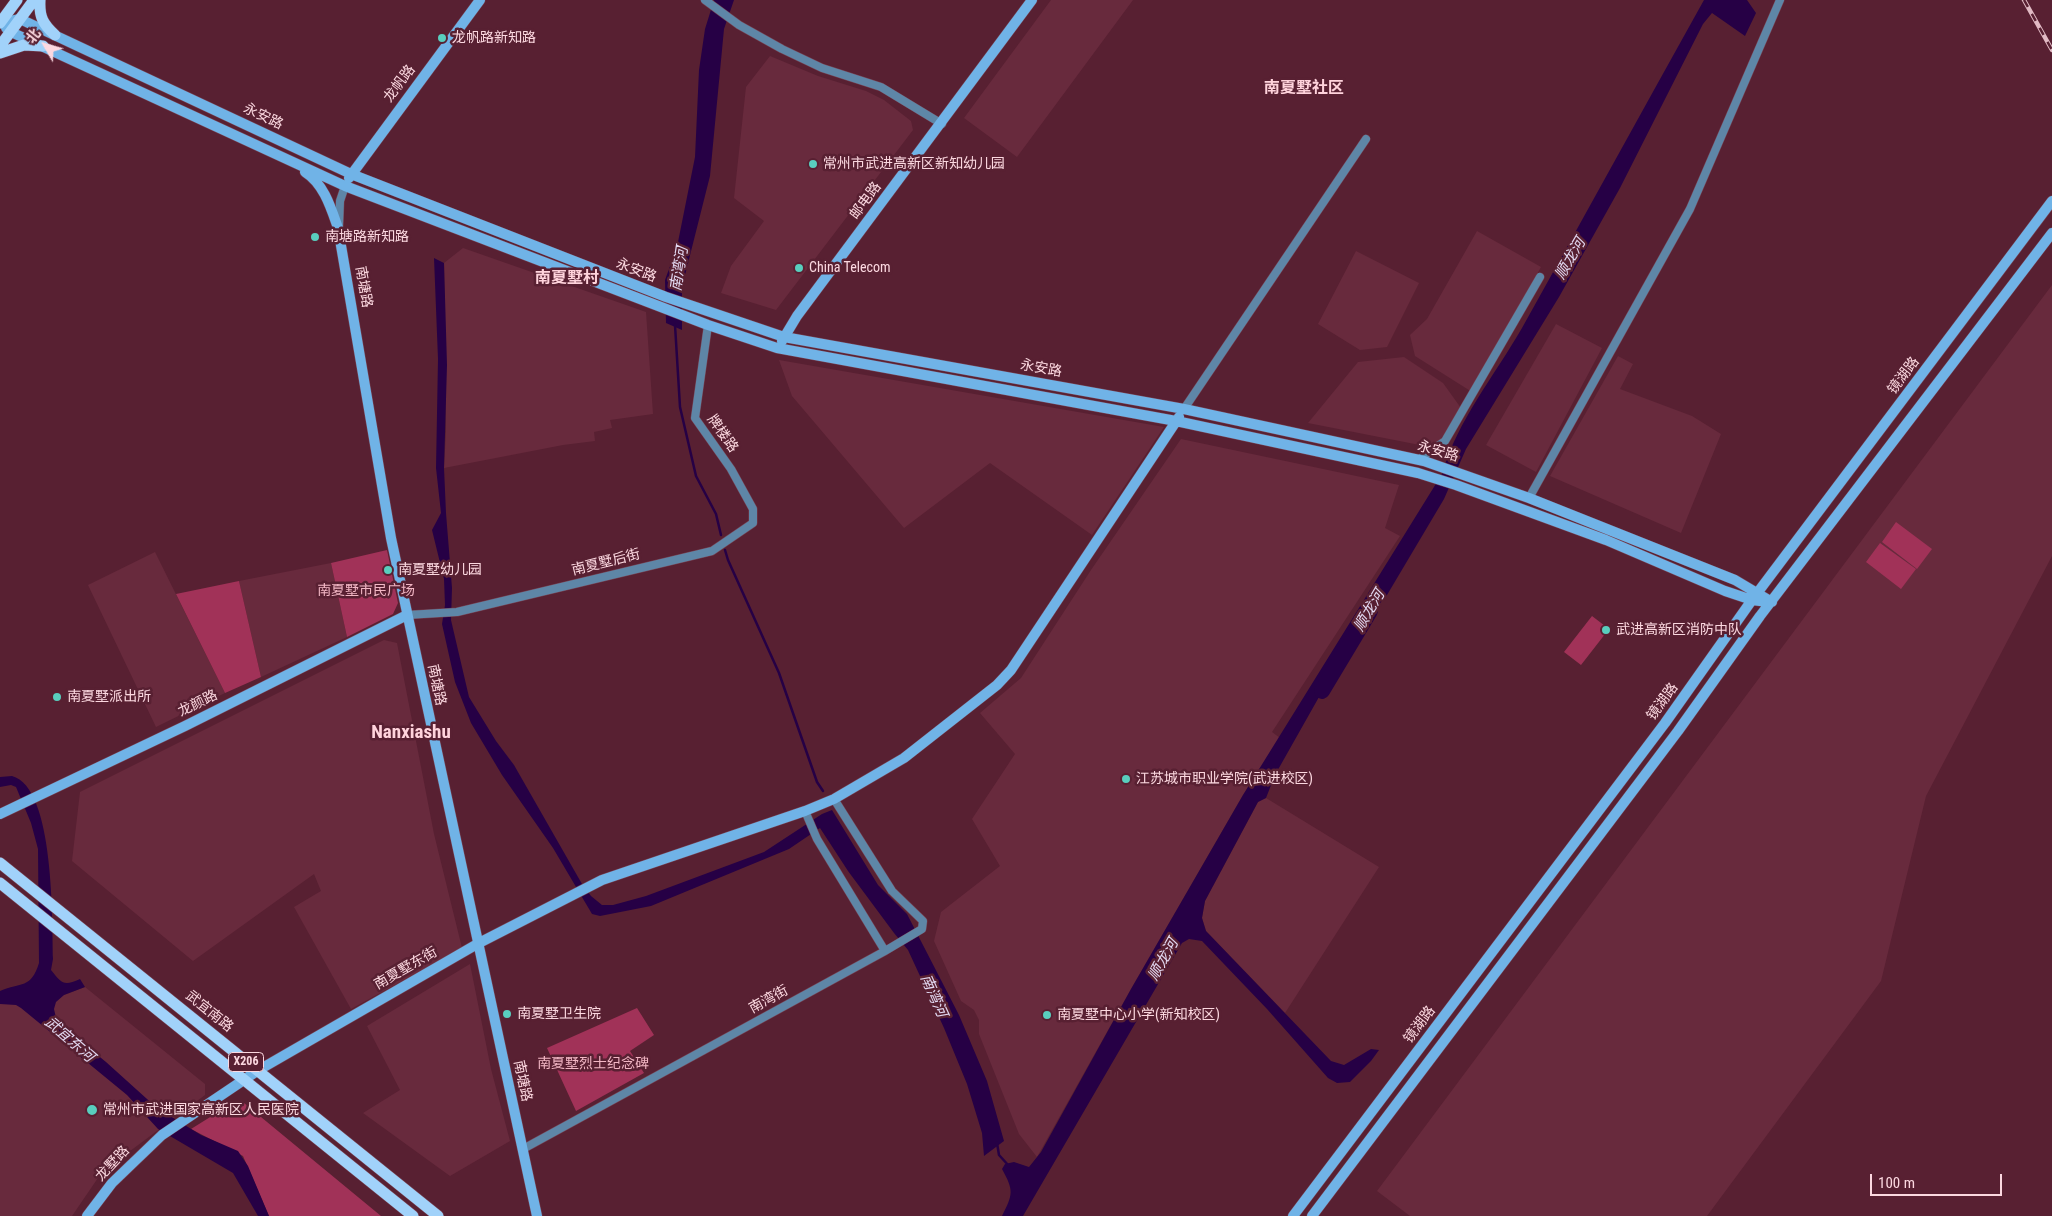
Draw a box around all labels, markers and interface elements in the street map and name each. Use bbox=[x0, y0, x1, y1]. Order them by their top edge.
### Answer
north arrow bbox=[20, 20, 70, 70]
text: 北 bbox=[23, 25, 44, 46]
place label: 龙帆路新知路 bbox=[452, 30, 536, 46]
marker: 龙帆路新知路 bbox=[436, 32, 448, 44]
street label: 龙帆路 bbox=[381, 62, 419, 106]
district label: 南夏墅社区 bbox=[1264, 79, 1344, 99]
street label: 永安路 bbox=[240, 101, 286, 133]
place label: 常州市武进高新区新知幼儿园 bbox=[823, 156, 1005, 172]
marker: 常州市武进高新区新知幼儿园 bbox=[807, 158, 819, 170]
street label: 邮电路 bbox=[847, 179, 885, 223]
place label: 南塘路新知路 bbox=[325, 229, 409, 245]
marker: 南塘路新知路 bbox=[309, 231, 321, 243]
water label: 顺龙河 bbox=[1552, 235, 1590, 283]
water label: 南湾河 bbox=[668, 245, 692, 293]
street label: 永安路 bbox=[613, 256, 659, 286]
place label: China Telecom bbox=[809, 260, 891, 276]
marker: China Telecom bbox=[793, 262, 805, 274]
street label: 南塘路 bbox=[351, 265, 375, 309]
district label: 南夏墅村 bbox=[535, 269, 599, 289]
street label: 镜湖路 bbox=[1885, 354, 1923, 398]
street label: 永安路 bbox=[1019, 357, 1063, 381]
street label: 牌楼路 bbox=[703, 412, 741, 456]
street label: 永安路 bbox=[1415, 438, 1461, 466]
street label: 南夏墅后街 bbox=[570, 546, 642, 580]
place label: 南夏墅幼儿园 bbox=[398, 562, 482, 578]
marker: 南夏墅幼儿园 bbox=[382, 564, 394, 576]
park label: 南夏墅市民广场 bbox=[317, 583, 415, 599]
water label: 顺龙河 bbox=[1351, 587, 1389, 635]
place label: 武进高新区消防中队 bbox=[1616, 622, 1742, 638]
marker: 武进高新区消防中队 bbox=[1600, 624, 1612, 636]
street label: 南塘路 bbox=[423, 663, 449, 707]
street label: 镜湖路 bbox=[1644, 680, 1682, 724]
street label: 龙颜路 bbox=[175, 687, 221, 721]
place label: 南夏墅派出所 bbox=[67, 689, 151, 705]
marker: 南夏墅派出所 bbox=[51, 691, 63, 703]
district label: Nanxiashu bbox=[371, 722, 451, 744]
place label: 江苏城市职业学院(武进校区) bbox=[1136, 771, 1313, 787]
marker: 江苏城市职业学院(武进校区) bbox=[1120, 773, 1132, 785]
water label: 顺龙河 bbox=[1145, 936, 1183, 984]
street label: 南夏墅东街 bbox=[371, 944, 441, 994]
water label: 南湾河 bbox=[916, 972, 950, 1020]
street label: 南湾街 bbox=[747, 982, 791, 1018]
street label: 武宜南路 bbox=[182, 988, 236, 1036]
street label: 镜湖路 bbox=[1401, 1003, 1439, 1047]
place label: 南夏墅卫生院 bbox=[517, 1006, 601, 1022]
place label: 南夏墅中心小学(新知校区) bbox=[1057, 1007, 1220, 1023]
marker: 南夏墅卫生院 bbox=[501, 1008, 513, 1020]
marker: 南夏墅中心小学(新知校区) bbox=[1041, 1009, 1053, 1021]
water label: 武宜东河 bbox=[40, 1014, 98, 1066]
road number: X206 bbox=[228, 1052, 264, 1072]
park label: 南夏墅烈士纪念碑 bbox=[537, 1056, 649, 1072]
street label: 南塘路 bbox=[509, 1059, 535, 1103]
place label: 常州市武进国家高新区人民医院 bbox=[103, 1102, 299, 1118]
marker: 常州市武进国家高新区人民医院 bbox=[85, 1103, 99, 1117]
street label: 龙墅路 bbox=[93, 1143, 133, 1185]
scale bar bbox=[1872, 1164, 2004, 1196]
text: 100 m bbox=[1878, 1174, 1915, 1192]

